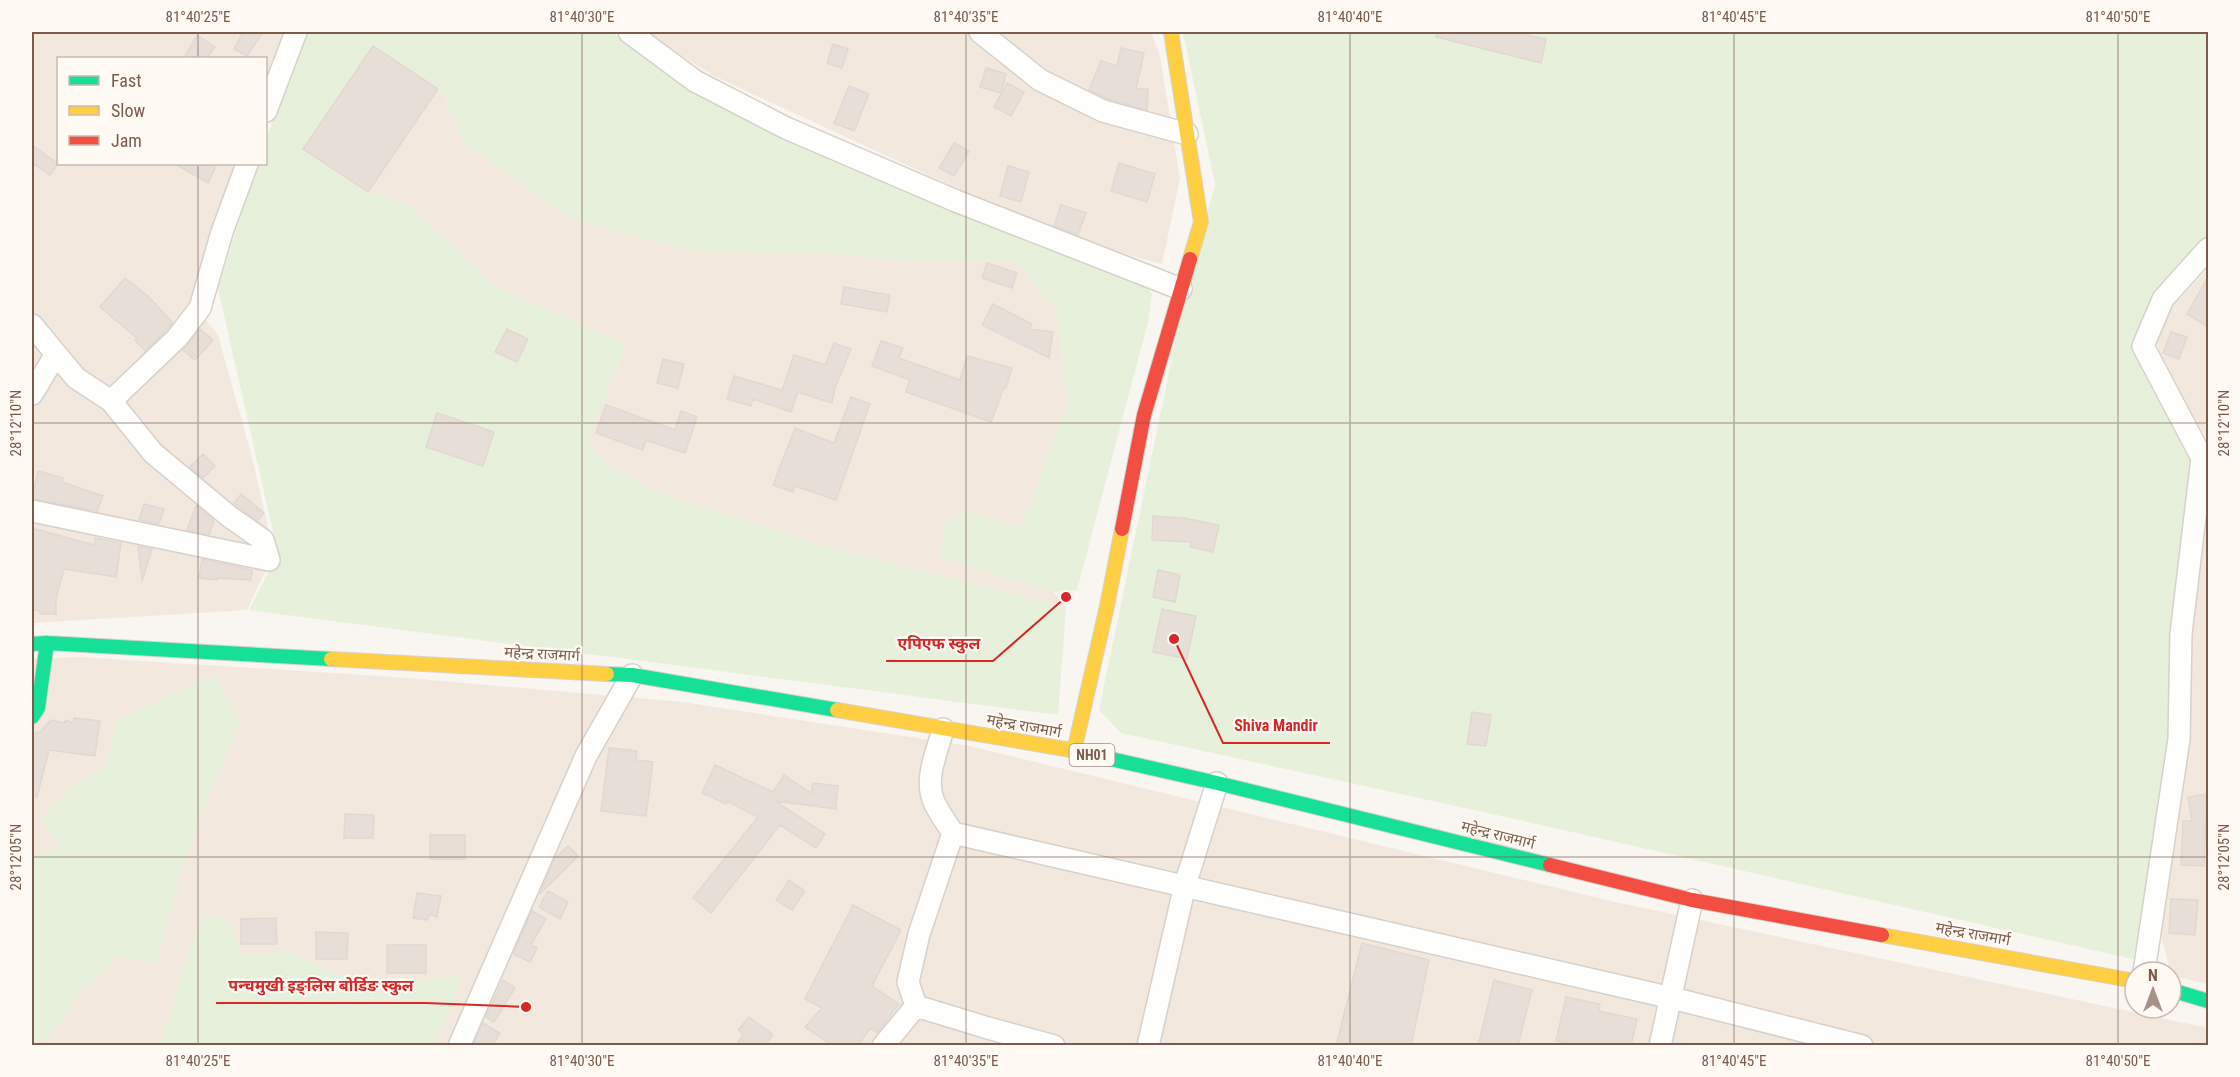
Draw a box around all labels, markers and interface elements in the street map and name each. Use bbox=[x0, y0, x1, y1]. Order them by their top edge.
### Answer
text: 81°40'25"E bbox=[166, 8, 230, 26]
text: 81°40'30"E bbox=[550, 8, 614, 26]
text: 81°40'35"E bbox=[934, 8, 998, 26]
text: 81°40'40"E bbox=[1318, 8, 1382, 26]
text: 81°40'45"E bbox=[1702, 8, 1766, 26]
text: 81°40'50"E bbox=[2086, 8, 2150, 26]
legend bbox=[57, 57, 267, 165]
text: Fast bbox=[111, 70, 142, 91]
text: Slow bbox=[111, 100, 146, 121]
text: Jam bbox=[111, 130, 142, 151]
text: 28°12'10"N bbox=[7, 390, 25, 456]
text: 28°12'10"N bbox=[2215, 390, 2233, 456]
callout: एपिएफ स्कुल bbox=[886, 627, 993, 661]
text: एपिएफ स्कुल bbox=[898, 634, 982, 654]
street label: महेन्द्र राजमार्ग bbox=[504, 643, 581, 665]
callout: Shiva Mandir bbox=[1223, 709, 1330, 743]
street label: महेन्द्र राजमार्ग bbox=[985, 711, 1064, 742]
text: Shiva Mandir bbox=[1234, 716, 1318, 735]
road number: NH01 bbox=[1070, 744, 1114, 766]
street label: महेन्द्र राजमार्ग bbox=[1459, 817, 1538, 853]
text: 28°12'05"N bbox=[7, 824, 25, 890]
text: 28°12'05"N bbox=[2215, 824, 2233, 890]
street label: महेन्द्र राजमार्ग bbox=[1934, 919, 2013, 950]
north arrow bbox=[2123, 960, 2183, 1020]
text: N bbox=[2148, 966, 2158, 985]
callout: पन्चमुखी इङ्लिस बोर्डिङ स्कुल bbox=[216, 969, 426, 1003]
text: पन्चमुखी इङ्लिस बोर्डिङ स्कुल bbox=[228, 976, 415, 996]
text: 81°40'25"E bbox=[166, 1052, 230, 1070]
text: 81°40'30"E bbox=[550, 1052, 614, 1070]
text: 81°40'35"E bbox=[934, 1052, 998, 1070]
text: 81°40'40"E bbox=[1318, 1052, 1382, 1070]
text: 81°40'45"E bbox=[1702, 1052, 1766, 1070]
text: 81°40'50"E bbox=[2086, 1052, 2150, 1070]

